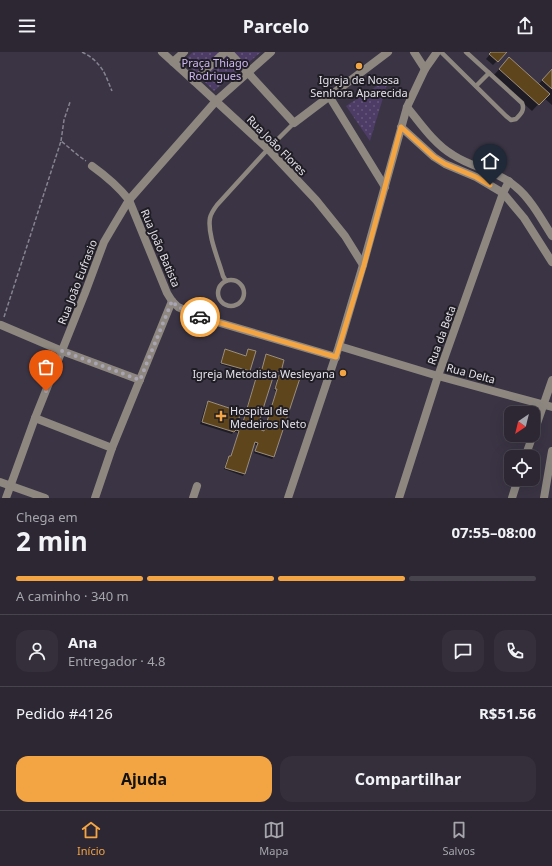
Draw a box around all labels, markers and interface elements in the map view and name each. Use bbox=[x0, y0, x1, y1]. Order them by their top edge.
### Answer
text: Parcelo bbox=[243, 14, 309, 38]
icon: menu bbox=[16, 15, 38, 37]
icon: share bbox=[514, 15, 536, 37]
park label: Praça Thiago Rodrigues bbox=[182, 55, 249, 83]
marker: Igreja de Nossa Senhora Aparecida bbox=[354, 61, 364, 71]
place label: Igreja de Nossa Senhora Aparecida bbox=[310, 72, 408, 100]
street label: Rua João Flores bbox=[244, 112, 310, 178]
pin bbox=[473, 144, 507, 185]
icon: home bbox=[479, 150, 501, 172]
street label: Rua João Batista bbox=[138, 207, 184, 289]
street label: Rua João Eufrasio bbox=[54, 237, 100, 327]
courier bbox=[180, 297, 220, 337]
street label: Rua da Beta bbox=[423, 303, 459, 367]
icon: car bbox=[189, 306, 211, 328]
pin bbox=[29, 350, 63, 391]
icon: bag bbox=[35, 356, 57, 378]
street label: Rua Delta bbox=[445, 359, 497, 387]
place label: Igreja Metodista Wesleyana bbox=[192, 366, 335, 381]
marker: Igreja Metodista Wesleyana bbox=[338, 368, 348, 378]
place label: Hospital de Medeiros Neto bbox=[230, 403, 307, 431]
north arrow bbox=[504, 406, 540, 442]
map controls bbox=[504, 406, 540, 486]
marker: Hospital de Medeiros Neto bbox=[215, 410, 227, 422]
button: locate bbox=[504, 450, 540, 486]
text: Chega em bbox=[16, 508, 78, 526]
text: 07:55–08:00 bbox=[451, 522, 536, 542]
text: 2 min bbox=[16, 523, 88, 559]
text: A caminho · 340 m bbox=[16, 587, 129, 605]
button: person bbox=[16, 630, 58, 672]
button: chat bbox=[442, 630, 484, 672]
button: phone bbox=[494, 630, 536, 672]
text: Ana bbox=[68, 632, 97, 652]
text: Entregador · 4.8 bbox=[68, 652, 166, 670]
text: Pedido #4126 bbox=[16, 703, 113, 723]
text: R$51.56 bbox=[479, 703, 536, 723]
button: Ajuda bbox=[16, 756, 272, 802]
button: Compartilhar bbox=[280, 756, 536, 802]
tab: Início bbox=[77, 819, 105, 858]
tab: Mapa bbox=[259, 819, 288, 858]
tab: Salvos bbox=[442, 819, 475, 858]

